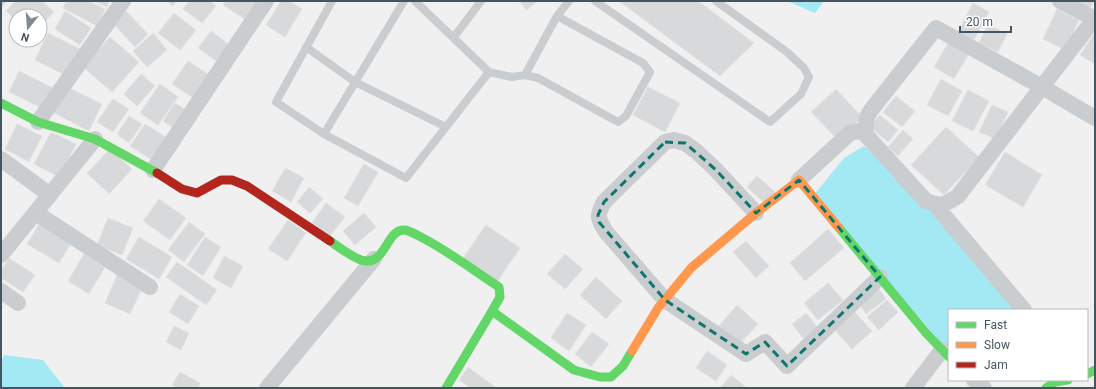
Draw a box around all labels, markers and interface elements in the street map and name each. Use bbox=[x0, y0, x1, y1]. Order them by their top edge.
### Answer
north arrow bbox=[8, 8, 48, 48]
scale bar bbox=[960, 8, 1011, 34]
text: 20 m bbox=[966, 15, 993, 29]
text: N bbox=[19, 30, 31, 44]
legend bbox=[948, 309, 1088, 381]
text: Fast bbox=[984, 318, 1007, 332]
text: Slow bbox=[984, 338, 1010, 352]
text: Jam bbox=[984, 358, 1008, 372]

